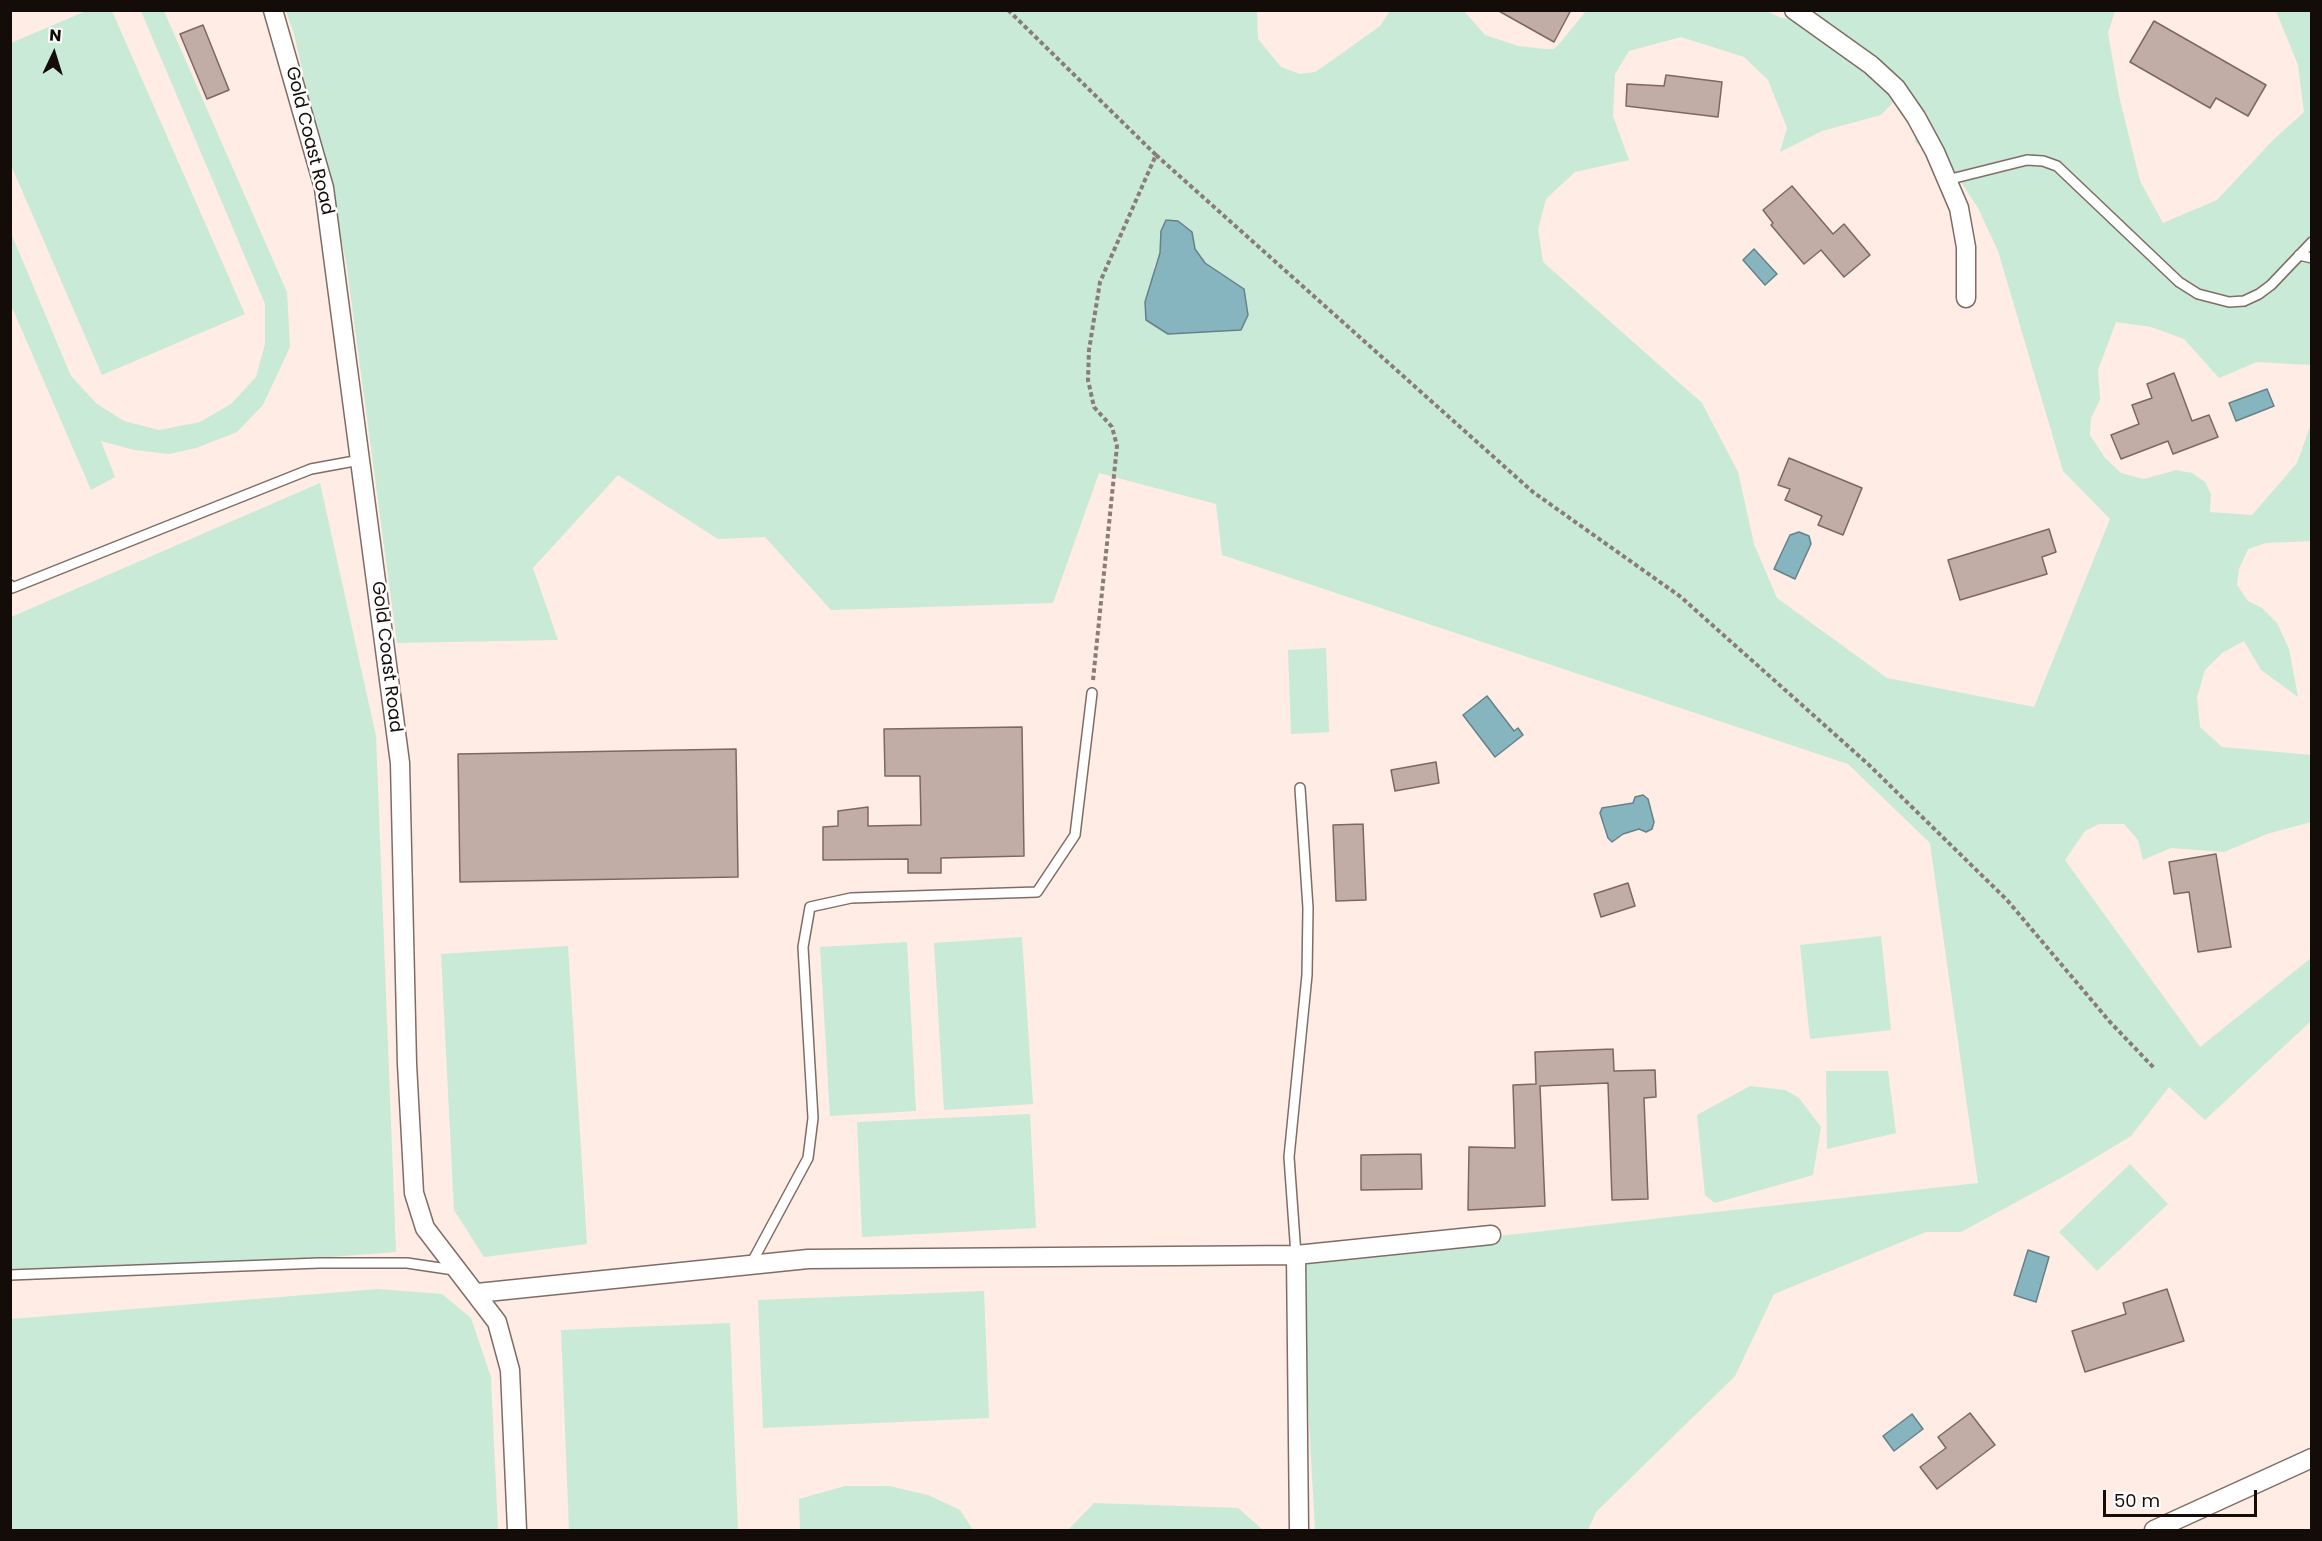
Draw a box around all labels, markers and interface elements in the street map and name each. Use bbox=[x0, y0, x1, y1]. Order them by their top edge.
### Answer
north arrow bbox=[24, 24, 84, 84]
text: N bbox=[48, 24, 62, 47]
street label: Gold Coast Road bbox=[280, 65, 338, 217]
street label: Gold Coast Road bbox=[366, 580, 406, 734]
scale bar bbox=[2106, 1478, 2260, 1516]
text: 50 m bbox=[2114, 1488, 2160, 1513]

